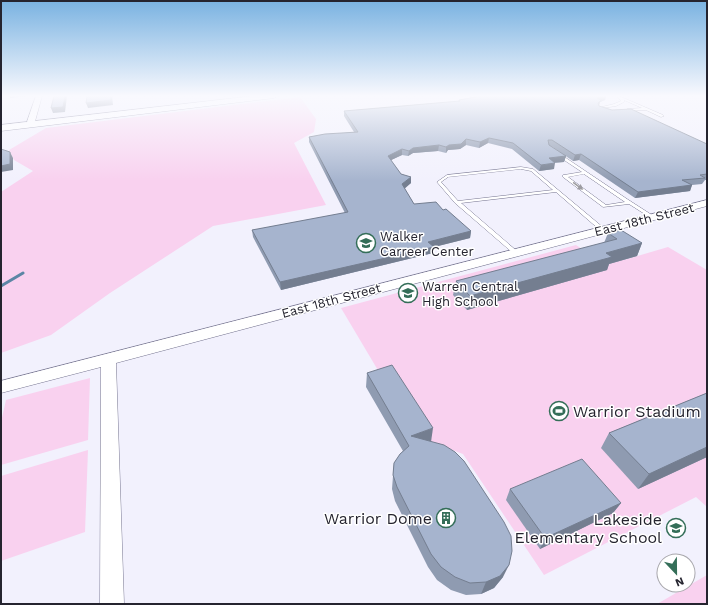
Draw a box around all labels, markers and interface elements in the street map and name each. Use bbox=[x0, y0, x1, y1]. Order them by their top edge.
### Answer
one-way arrow bbox=[573, 182, 584, 190]
street label: East 18th Street bbox=[593, 200, 696, 239]
place label: Walker Carreer Center bbox=[380, 229, 474, 259]
school or university icon: Walker Carreer Center bbox=[355, 232, 377, 254]
place label: Warren Central High School bbox=[422, 279, 518, 309]
street label: East 18th Street bbox=[280, 280, 383, 321]
school or university icon: Warren Central High School bbox=[397, 282, 419, 304]
sports icon: Warrior Stadium bbox=[548, 400, 570, 422]
place label: Warrior Stadium bbox=[573, 402, 701, 421]
building icon: Warrior Dome bbox=[435, 507, 457, 529]
place label: Warrior Dome bbox=[324, 509, 432, 528]
place label: Lakeside Elementary School bbox=[515, 510, 662, 547]
school or university icon: Lakeside Elementary School bbox=[665, 517, 687, 539]
north arrow bbox=[656, 553, 696, 593]
text: N bbox=[673, 574, 686, 589]

